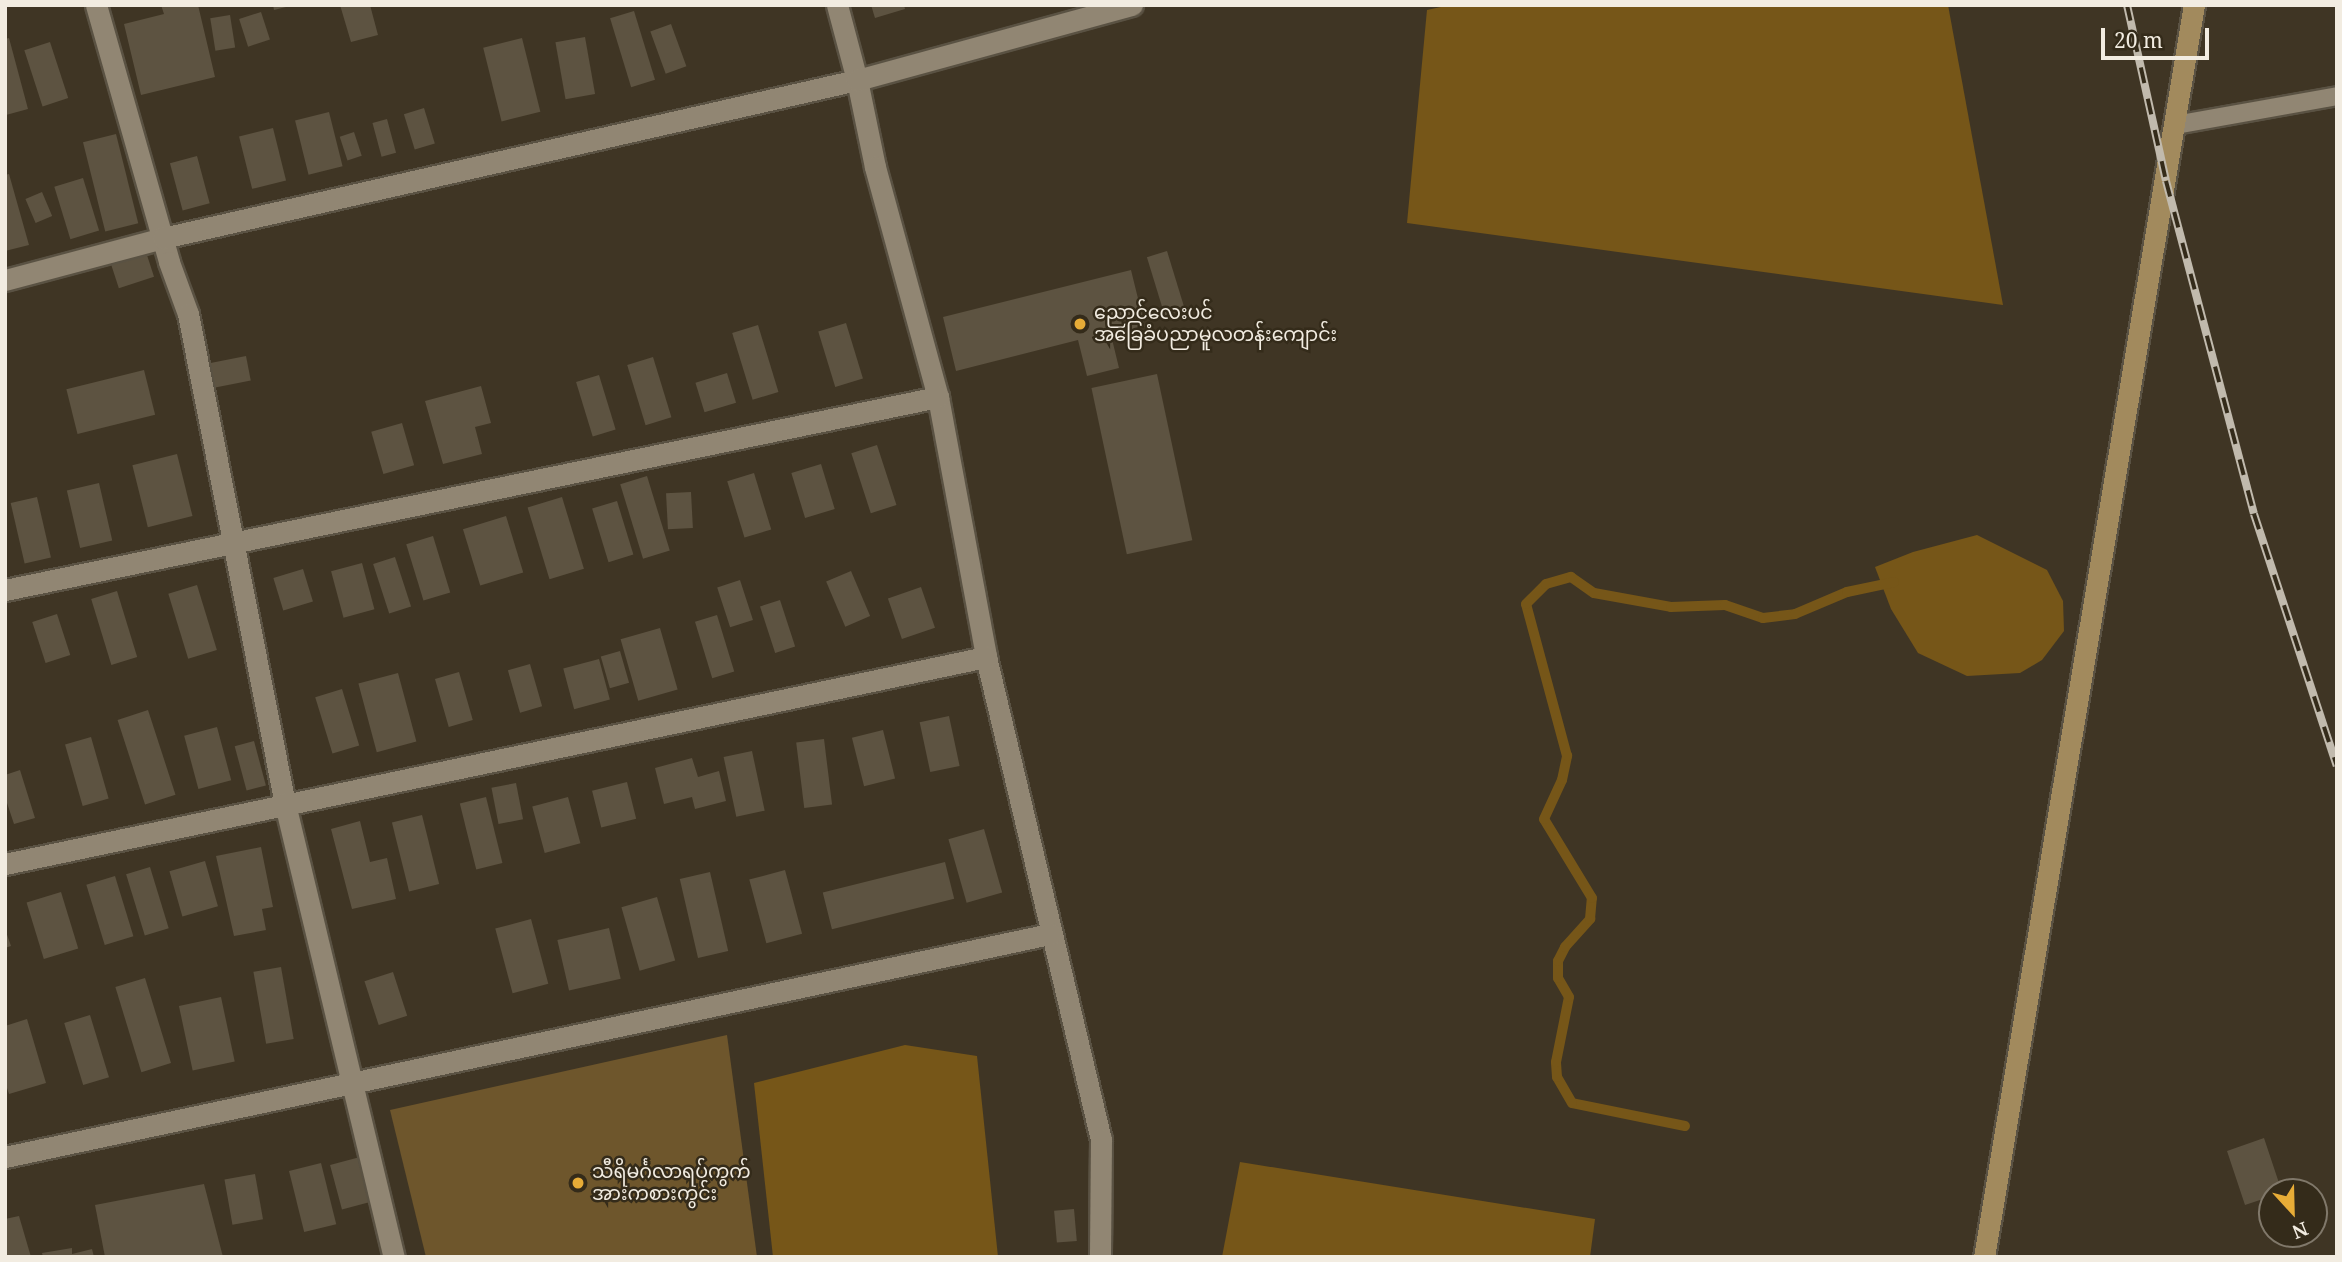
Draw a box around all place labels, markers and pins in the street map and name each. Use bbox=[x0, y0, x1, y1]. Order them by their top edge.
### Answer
place label: ညောင်လေးပင် အခြေခံပညာမူလတန်းကျောင်း bbox=[1094, 302, 1337, 346]
marker: ညောင်လေးပင် အခြေခံပညာမူလတန်းကျောင်း bbox=[1072, 316, 1088, 332]
place label: သီရိမင်္ဂလာရပ်ကွက် အားကစားကွင်း bbox=[592, 1161, 751, 1205]
marker: သီရိမင်္ဂလာရပ်ကွက် အားကစားကွင်း bbox=[570, 1175, 586, 1191]

